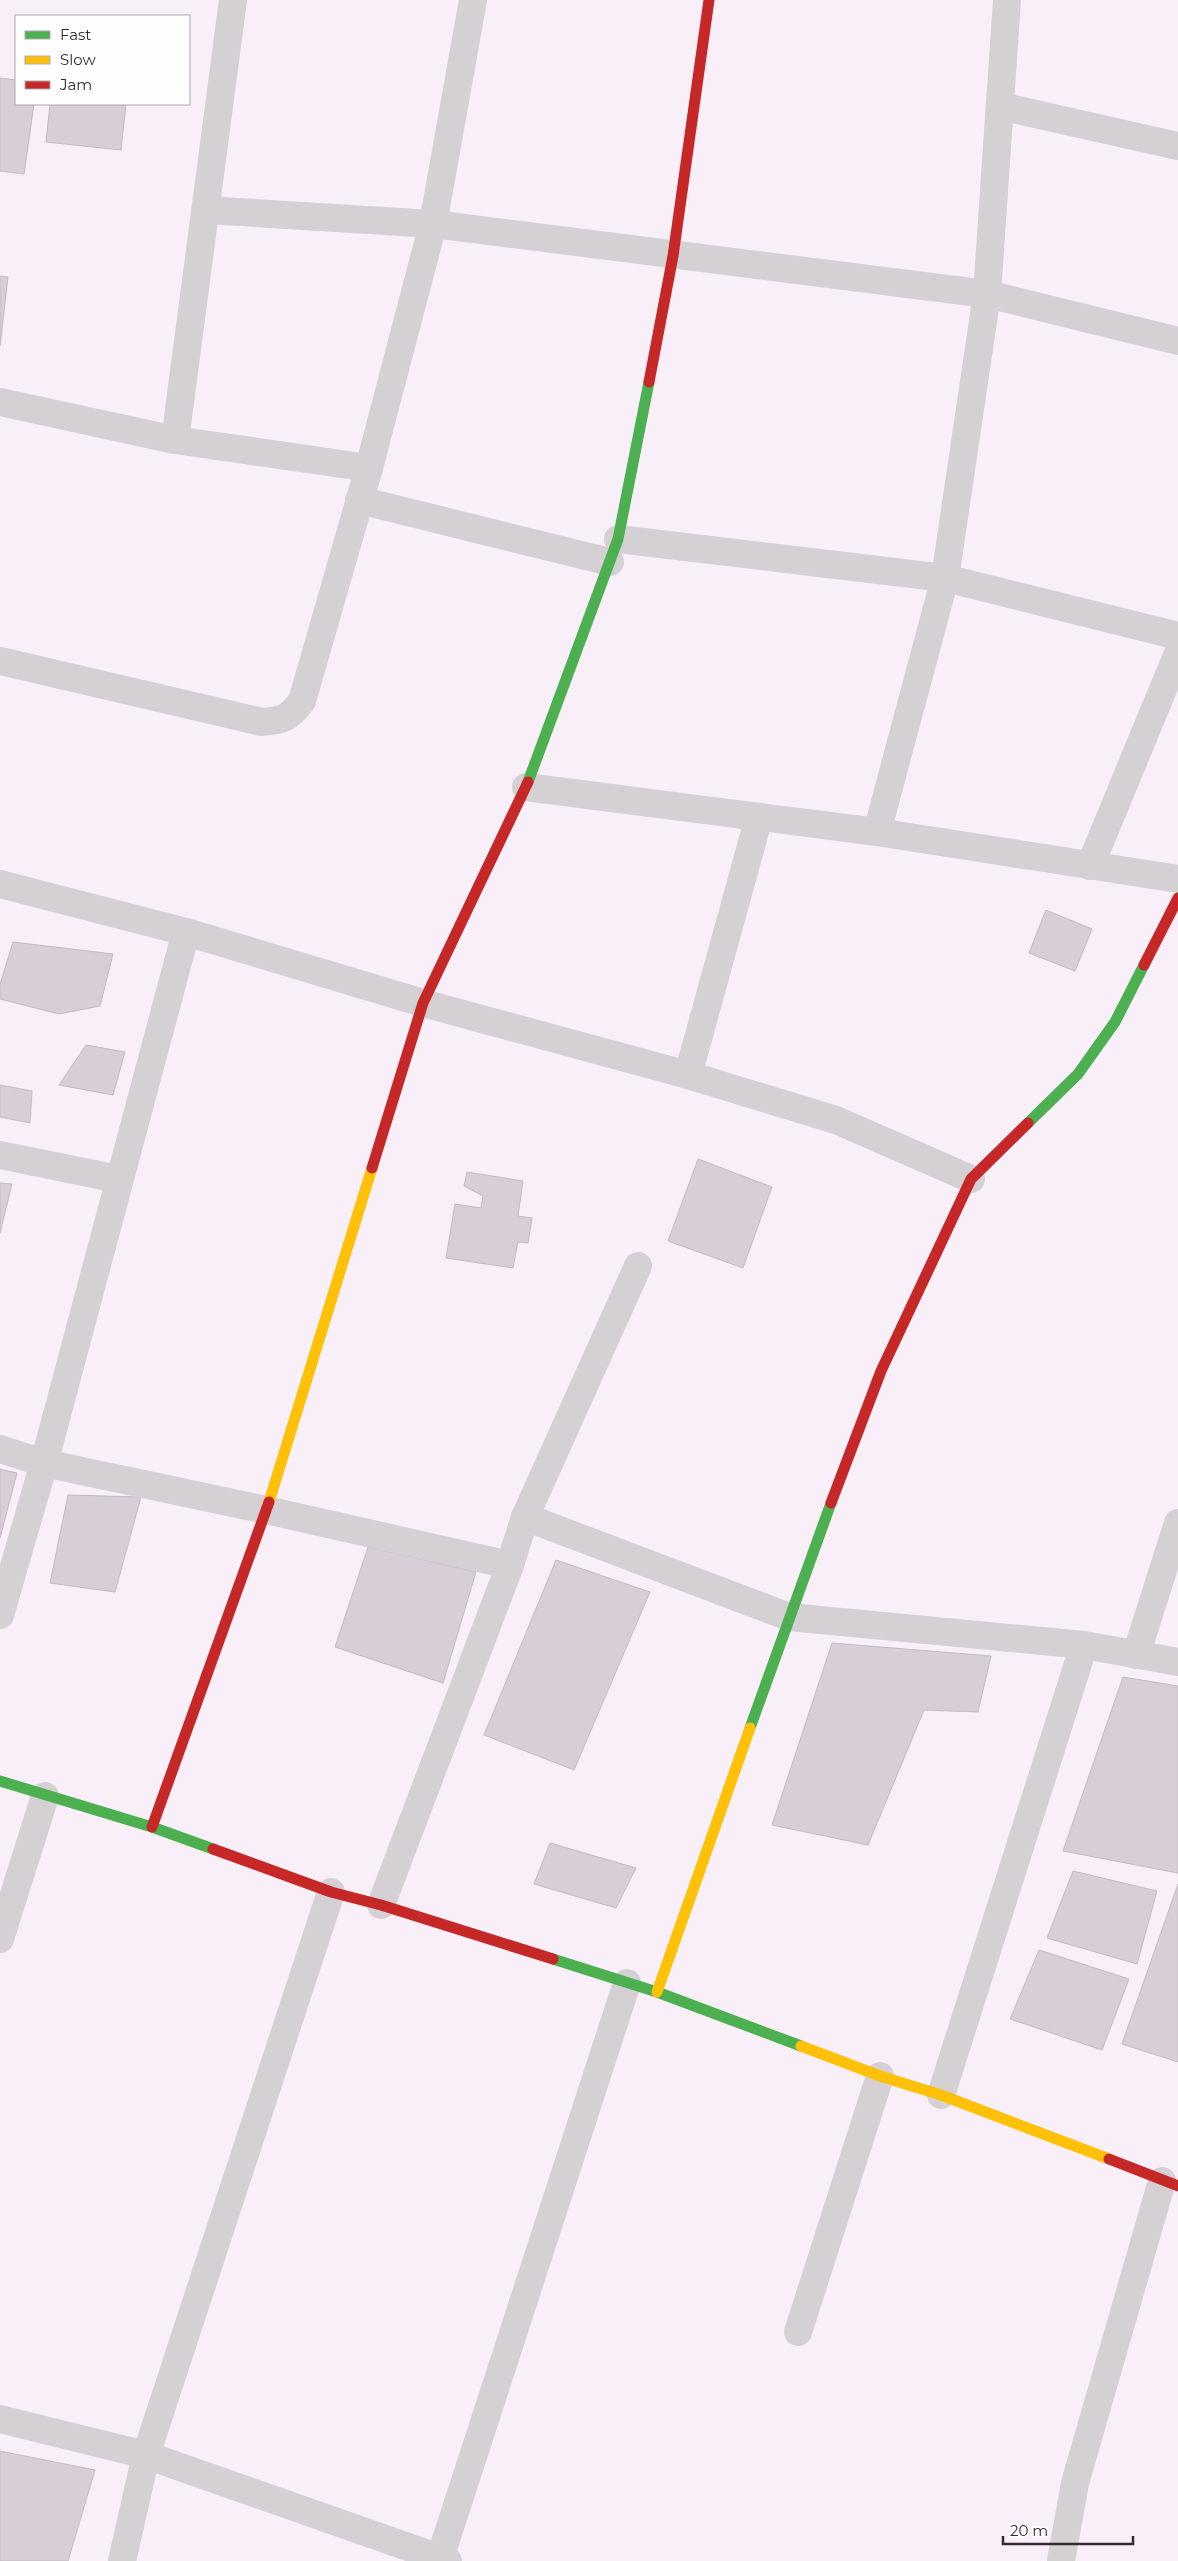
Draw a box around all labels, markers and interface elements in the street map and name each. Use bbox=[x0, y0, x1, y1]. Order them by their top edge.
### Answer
legend bbox=[15, 15, 190, 105]
text: Fast bbox=[60, 25, 91, 44]
text: Slow bbox=[60, 50, 96, 69]
text: Jam bbox=[59, 75, 92, 94]
scale bar bbox=[1003, 2514, 1133, 2546]
text: 20 m bbox=[1010, 2521, 1048, 2540]

